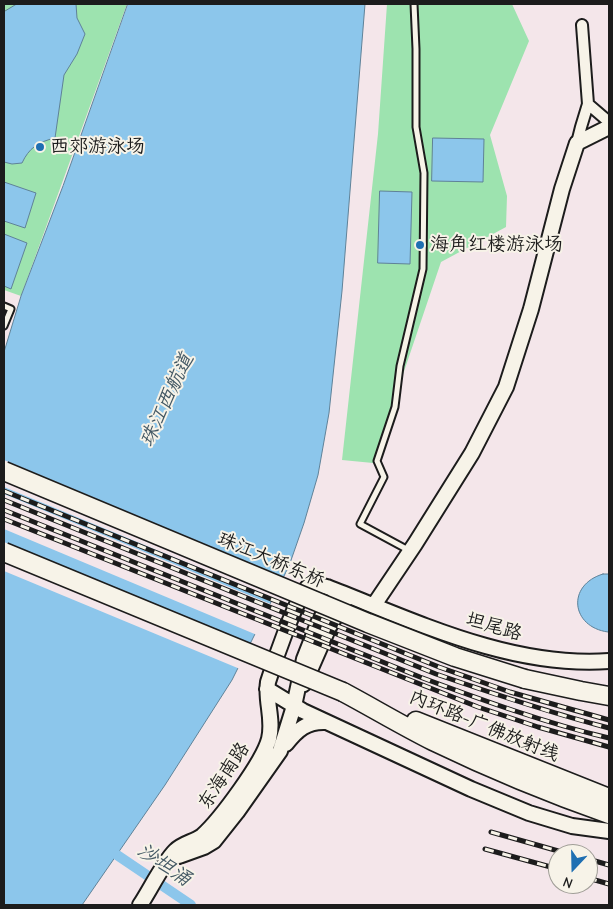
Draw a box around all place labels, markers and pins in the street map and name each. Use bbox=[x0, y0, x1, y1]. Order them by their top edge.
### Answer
place label: 西郊游泳场 bbox=[50, 136, 145, 158]
marker: 西郊游泳场 bbox=[34, 141, 46, 153]
place label: 海角红楼游泳场 bbox=[430, 234, 563, 256]
marker: 海角红楼游泳场 bbox=[414, 239, 426, 251]

